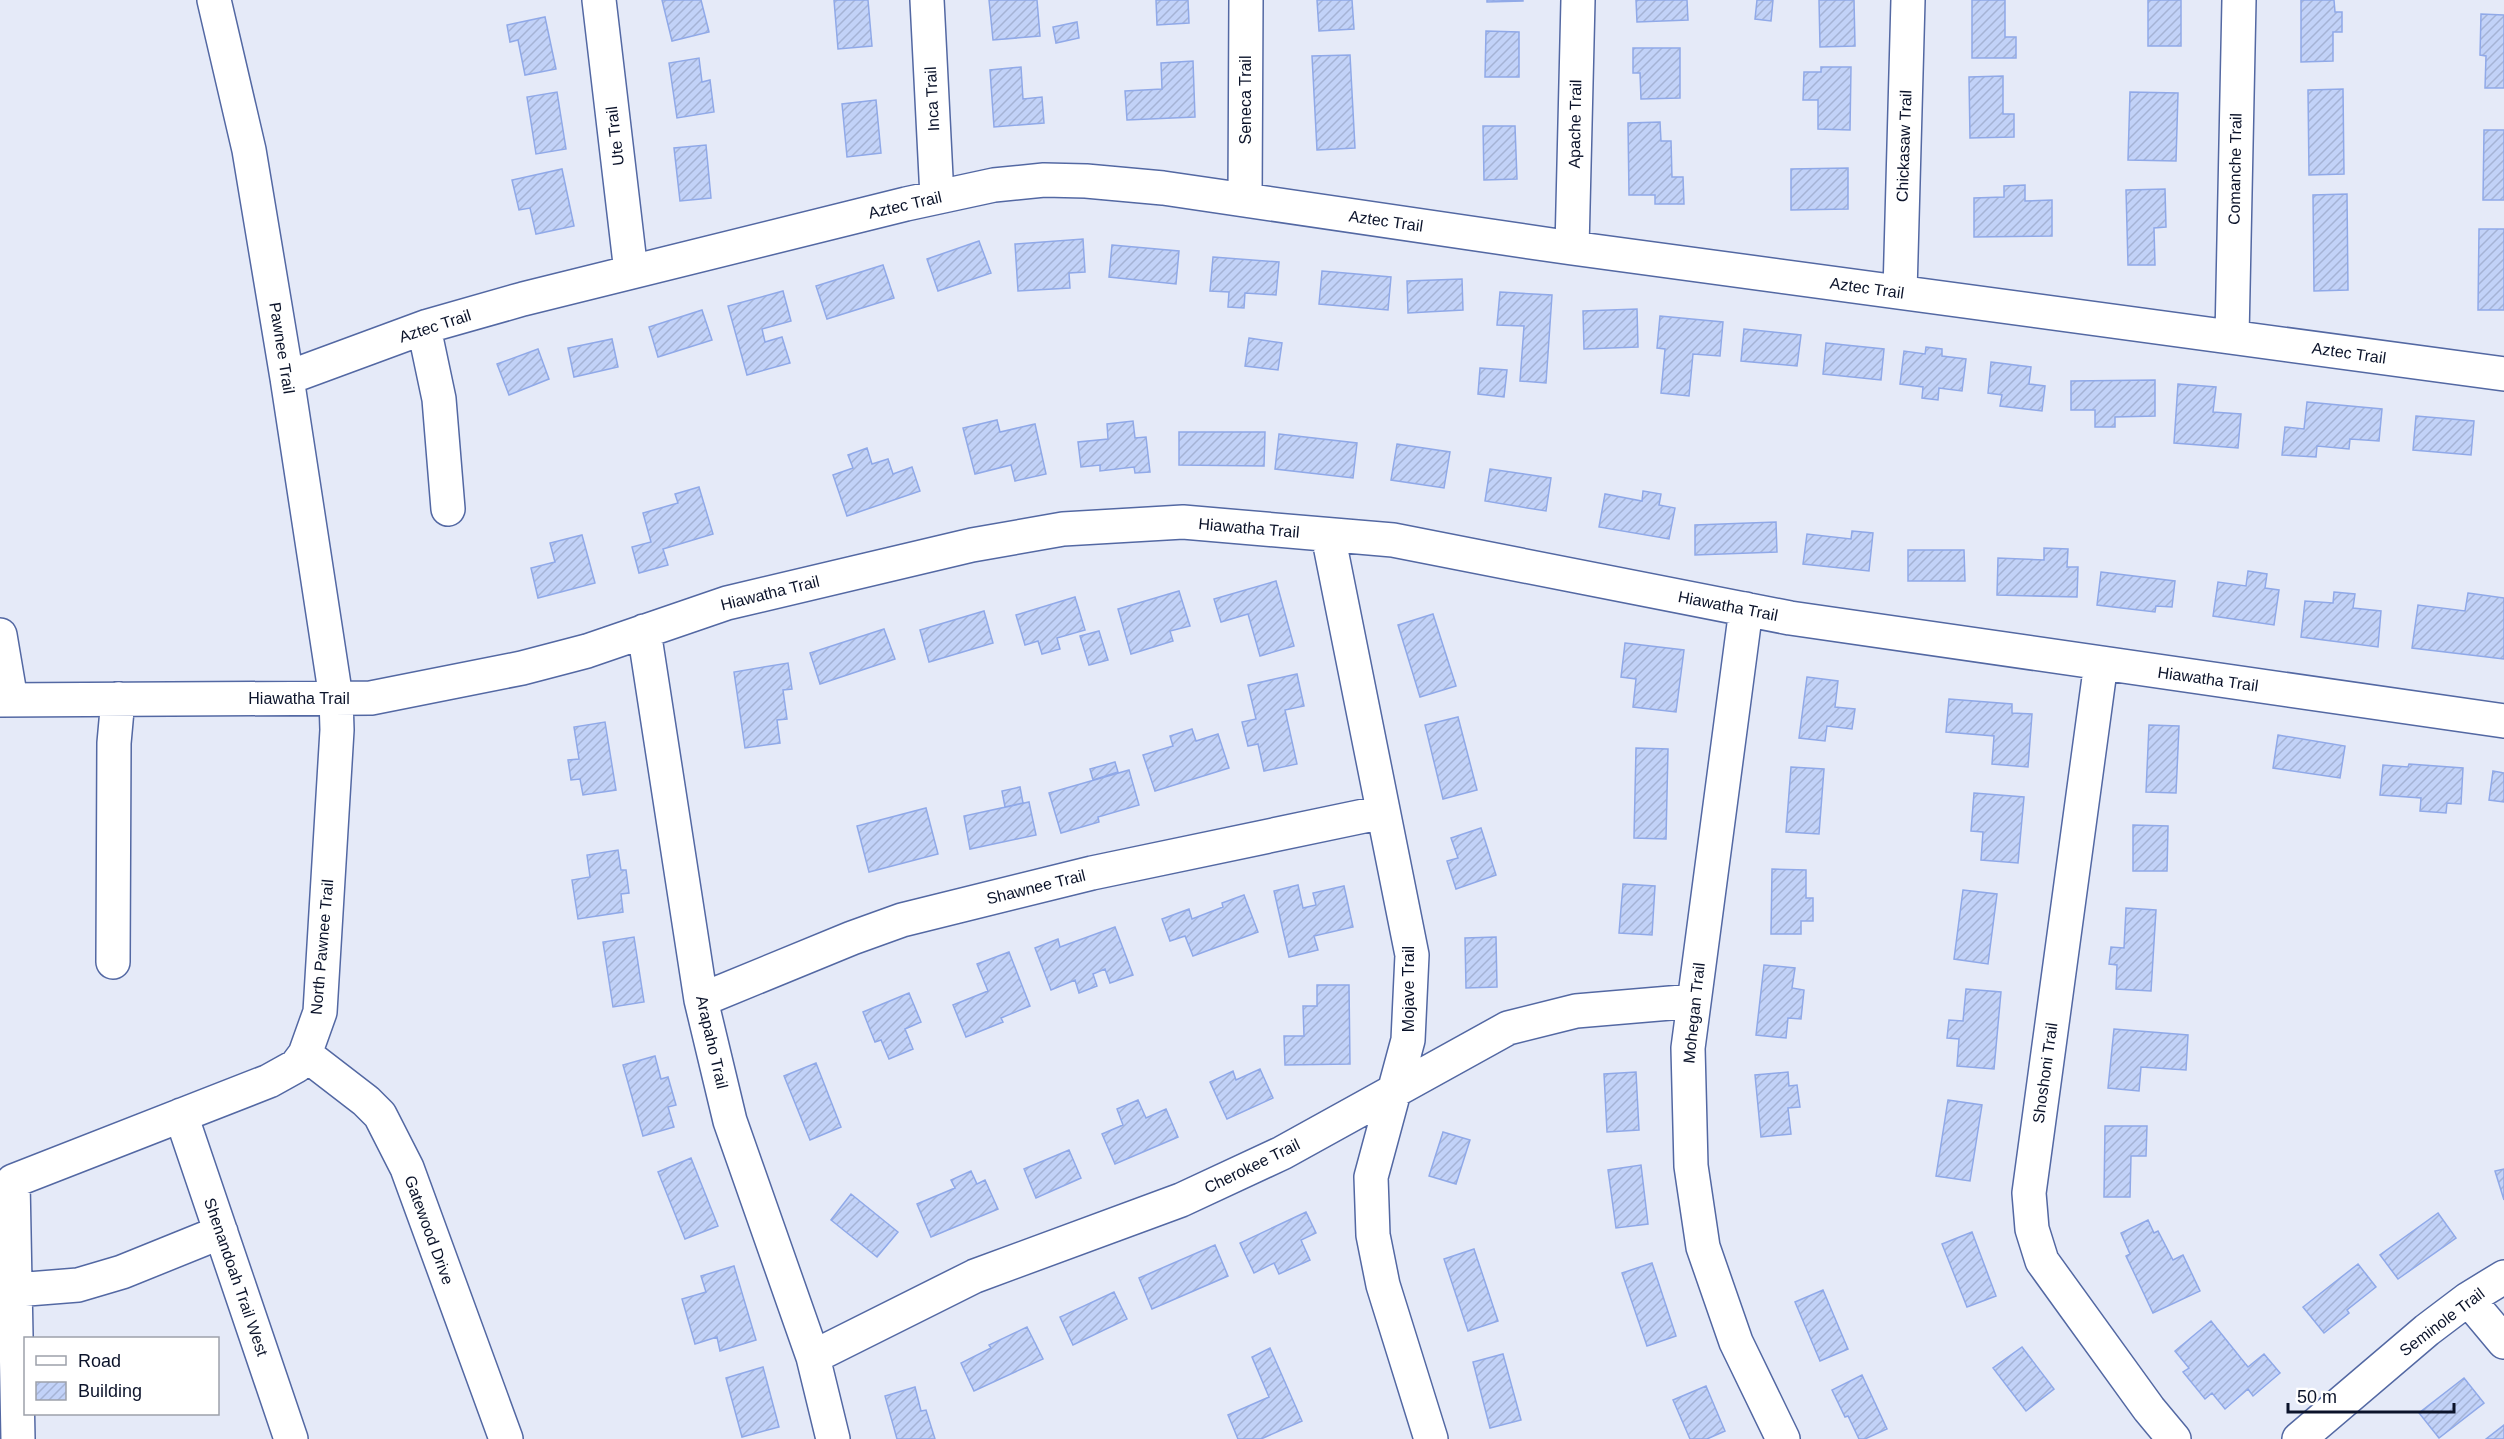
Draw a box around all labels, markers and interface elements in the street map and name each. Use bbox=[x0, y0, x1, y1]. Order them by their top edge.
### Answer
street label: Seneca Trail bbox=[1237, 56, 1254, 144]
street label: Inca Trail bbox=[922, 66, 942, 132]
street label: Apache Trail bbox=[1566, 79, 1584, 169]
street label: Chickasaw Trail bbox=[1894, 90, 1914, 202]
street label: Ute Trail bbox=[603, 105, 627, 167]
street label: Comanche Trail bbox=[2226, 113, 2244, 225]
street label: Aztec Trail bbox=[867, 188, 943, 222]
street label: Aztec Trail bbox=[1348, 207, 1424, 235]
street label: Aztec Trail bbox=[1829, 274, 1905, 302]
street label: Pawnee Trail bbox=[266, 301, 298, 395]
street label: Aztec Trail bbox=[397, 306, 473, 346]
street label: Aztec Trail bbox=[2311, 339, 2387, 367]
street label: Hiawatha Trail bbox=[1198, 515, 1300, 541]
street label: Hiawatha Trail bbox=[719, 572, 821, 614]
street label: Hiawatha Trail bbox=[1677, 588, 1779, 624]
street label: Hiawatha Trail bbox=[2157, 664, 2259, 694]
street label: Hiawatha Trail bbox=[248, 690, 350, 707]
street label: Shawnee Trail bbox=[985, 866, 1087, 908]
street label: North Pawnee Trail bbox=[308, 878, 336, 1016]
street label: Mojave Trail bbox=[1400, 946, 1417, 1032]
street label: Mohegan Trail bbox=[1680, 962, 1708, 1064]
street label: Arapaho Trail bbox=[693, 994, 731, 1090]
street label: Shoshoni Trail bbox=[2030, 1022, 2060, 1124]
street label: Cherokee Trail bbox=[1202, 1136, 1302, 1196]
street label: Gatewood Drive bbox=[401, 1173, 457, 1287]
street label: Shenandoah Trail West bbox=[201, 1196, 271, 1359]
street label: Seminole Trail bbox=[2396, 1285, 2488, 1359]
legend bbox=[24, 1337, 219, 1415]
text: Road bbox=[78, 1351, 121, 1371]
scale bar bbox=[2288, 1376, 2454, 1414]
text: Building bbox=[78, 1381, 142, 1401]
text: 50 m bbox=[2297, 1387, 2337, 1407]

